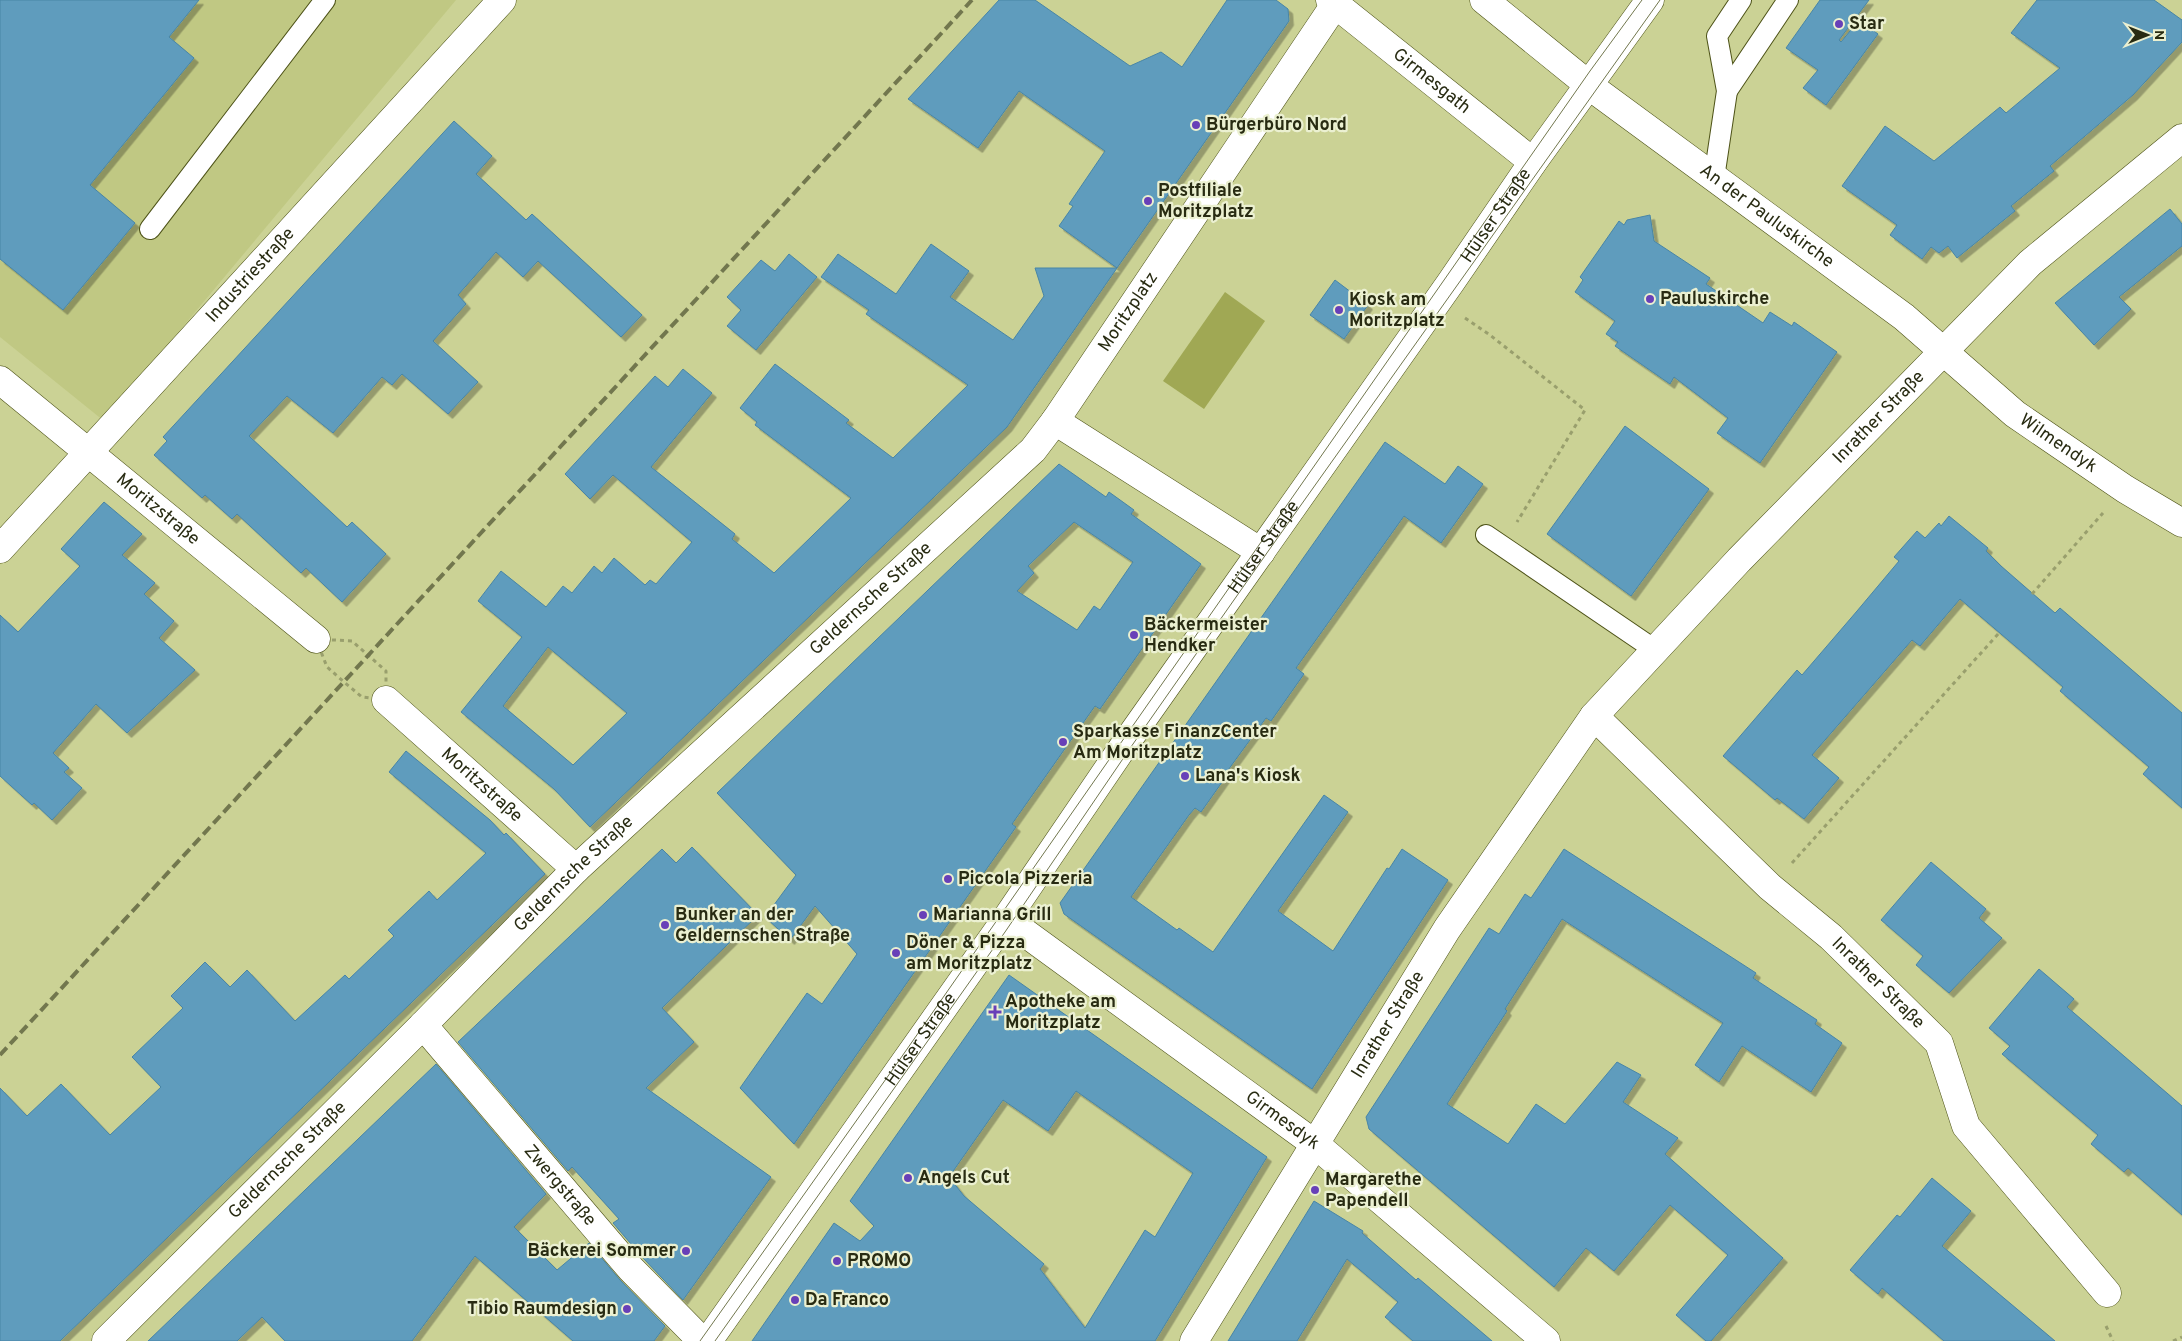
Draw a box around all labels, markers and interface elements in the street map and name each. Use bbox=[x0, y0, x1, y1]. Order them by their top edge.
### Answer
north arrow bbox=[2122, 10, 2172, 60]
place label: Star bbox=[1849, 13, 1885, 36]
marker: Star bbox=[1833, 18, 1845, 30]
text: N bbox=[2150, 30, 2167, 40]
street label: Girmesgath bbox=[1388, 43, 1475, 119]
place label: Bürgerbüro Nord bbox=[1206, 114, 1347, 137]
marker: Bürgerbüro Nord bbox=[1190, 119, 1202, 131]
street label: An der Pauluskirche bbox=[1695, 159, 1839, 273]
street label: Hülser Straße bbox=[1456, 164, 1537, 267]
place label: Postfiliale Moritzplatz bbox=[1158, 180, 1254, 224]
marker: Postfiliale Moritzplatz bbox=[1142, 195, 1154, 207]
street label: Industriestraße bbox=[201, 223, 300, 328]
street label: Moritzplatz bbox=[1093, 267, 1163, 356]
place label: Pauluskirche bbox=[1660, 288, 1769, 311]
place label: Kiosk am Moritzplatz bbox=[1349, 289, 1445, 333]
marker: Pauluskirche bbox=[1644, 293, 1656, 305]
marker: Kiosk am Moritzplatz bbox=[1333, 304, 1345, 316]
street label: Inrather Straße bbox=[1828, 366, 1930, 469]
street label: Wilmendyk bbox=[2015, 409, 2102, 478]
street label: Moritzstraße bbox=[111, 468, 204, 550]
street label: Hülser Straße bbox=[1223, 496, 1305, 599]
street label: Geldernsche Straße bbox=[805, 537, 937, 661]
place label: Bäckermeister Hendker bbox=[1144, 614, 1268, 658]
marker: Bäckermeister Hendker bbox=[1128, 629, 1140, 641]
place label: Sparkasse FinanzCenter Am Moritzplatz bbox=[1073, 721, 1277, 765]
marker: Sparkasse FinanzCenter Am Moritzplatz bbox=[1057, 736, 1069, 748]
street label: Moritzstraße bbox=[436, 743, 527, 827]
place label: Lana's Kiosk bbox=[1195, 765, 1301, 788]
marker: Lana's Kiosk bbox=[1179, 770, 1191, 782]
street label: Geldernsche Straße bbox=[509, 811, 638, 937]
place label: Piccola Pizzeria bbox=[958, 868, 1093, 891]
marker: Piccola Pizzeria bbox=[942, 873, 954, 885]
place label: Bunker an der Geldernschen Straße bbox=[675, 904, 850, 948]
place label: Marianna Grill bbox=[933, 904, 1052, 927]
marker: Marianna Grill bbox=[917, 909, 929, 921]
marker: Bunker an der Geldernschen Straße bbox=[659, 919, 671, 931]
place label: Döner & Pizza am Moritzplatz bbox=[906, 932, 1032, 976]
street label: Inrather Straße bbox=[1826, 932, 1929, 1034]
marker: Döner & Pizza am Moritzplatz bbox=[890, 947, 902, 959]
street label: Inrather Straße bbox=[1346, 967, 1430, 1083]
street label: Hülser Straße bbox=[880, 988, 962, 1091]
place label: Apotheke am Moritzplatz bbox=[1005, 991, 1116, 1035]
marker: Apotheke am Moritzplatz bbox=[989, 1006, 1001, 1018]
street label: Girmesdyk bbox=[1241, 1086, 1324, 1155]
street label: Geldernsche Straße bbox=[223, 1096, 351, 1224]
street label: Zwergstraße bbox=[519, 1140, 601, 1231]
place label: Angels Cut bbox=[918, 1167, 1010, 1190]
place label: Margarethe Papendell bbox=[1325, 1169, 1422, 1213]
marker: Angels Cut bbox=[902, 1172, 914, 1184]
marker: Margarethe Papendell bbox=[1309, 1184, 1321, 1196]
place label: Bäckerei Sommer bbox=[527, 1240, 677, 1263]
marker: Bäckerei Sommer bbox=[680, 1245, 692, 1257]
place label: PROMO bbox=[847, 1250, 911, 1273]
marker: PROMO bbox=[831, 1255, 843, 1267]
place label: Da Franco bbox=[805, 1289, 889, 1312]
marker: Da Franco bbox=[789, 1294, 801, 1306]
place label: Tibio Raumdesign bbox=[467, 1298, 617, 1321]
marker: Tibio Raumdesign bbox=[621, 1303, 633, 1315]

